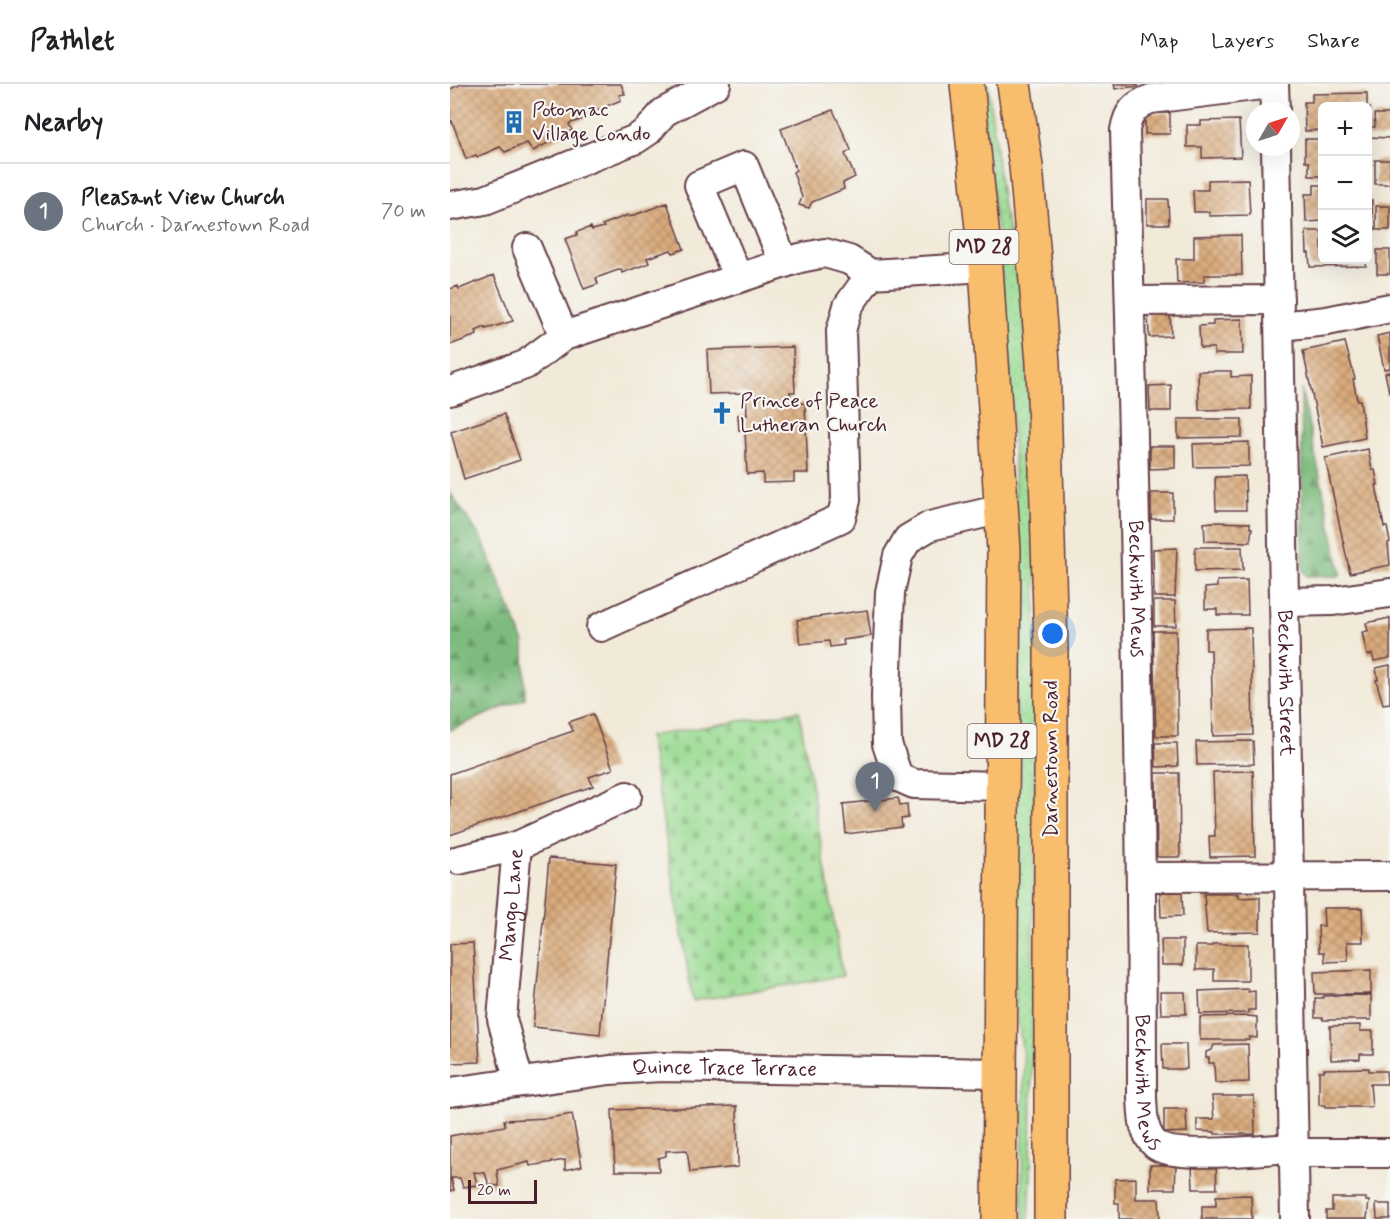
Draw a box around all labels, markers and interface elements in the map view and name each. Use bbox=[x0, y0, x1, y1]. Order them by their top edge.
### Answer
text: Pathlet bbox=[30, 23, 114, 60]
text: Map bbox=[1140, 27, 1178, 55]
text: Layers bbox=[1211, 27, 1274, 55]
text: Share bbox=[1307, 27, 1360, 55]
place label: Potomac Village Condo bbox=[532, 96, 650, 148]
north arrow bbox=[1246, 102, 1300, 156]
map controls bbox=[1318, 102, 1372, 264]
button: + bbox=[1318, 102, 1372, 156]
text: Nearby bbox=[24, 106, 103, 140]
building icon: Potomac Village Condo bbox=[501, 109, 527, 135]
button: − bbox=[1318, 156, 1372, 210]
text: Pleasant View Church bbox=[81, 184, 285, 212]
text: 1 bbox=[39, 198, 48, 225]
text: 70 m bbox=[381, 198, 426, 225]
button: layers bbox=[1318, 210, 1372, 264]
text: Church · Darnestown Road bbox=[81, 212, 310, 239]
road number: MD 28 bbox=[950, 230, 1018, 264]
place label: Prince of Peace Lutheran Church bbox=[740, 387, 887, 439]
church icon: Prince of Peace Lutheran Church bbox=[709, 400, 735, 426]
street label: Beckwith Mews bbox=[1121, 520, 1152, 658]
street label: Beckwith Street bbox=[1270, 609, 1301, 757]
your location bbox=[1038, 619, 1067, 648]
street label: Darnestown Road bbox=[1037, 680, 1065, 838]
road number: MD 28 bbox=[968, 724, 1036, 758]
pin: 1 bbox=[856, 762, 894, 812]
street label: Mango Lane bbox=[493, 847, 531, 962]
street label: Beckwith Mews bbox=[1128, 1014, 1168, 1157]
street label: Quince Trace Terrace bbox=[631, 1053, 817, 1084]
scale bar bbox=[468, 1177, 537, 1204]
text: 20 m bbox=[477, 1180, 511, 1201]

